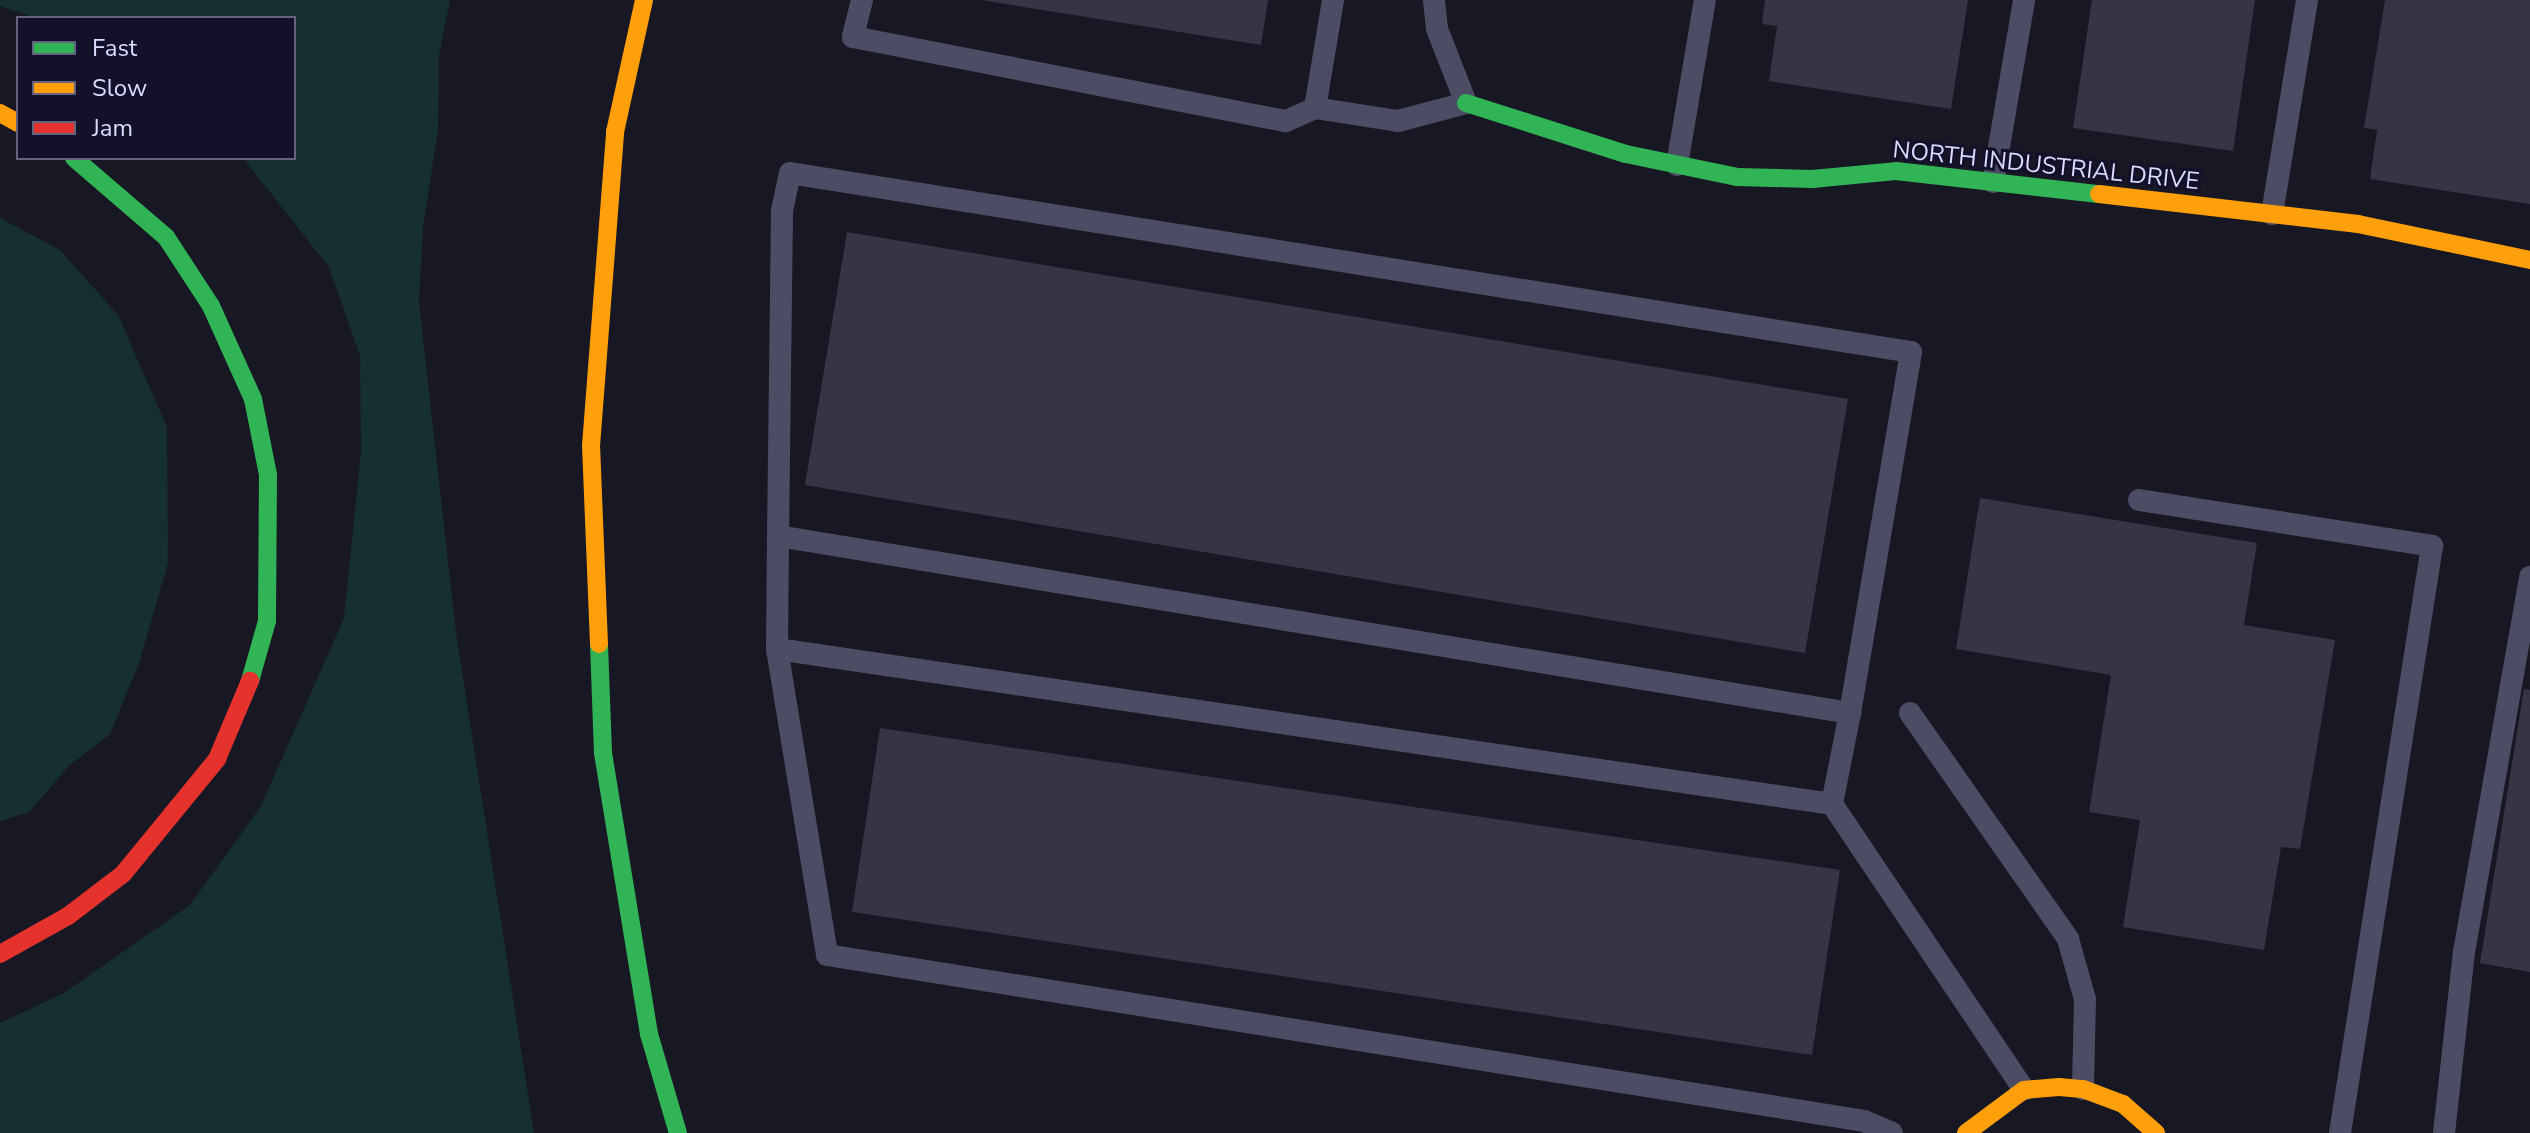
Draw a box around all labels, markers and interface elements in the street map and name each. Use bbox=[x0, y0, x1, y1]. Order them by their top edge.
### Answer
legend bbox=[16, 16, 296, 160]
text: Fast bbox=[92, 32, 137, 64]
text: Slow bbox=[92, 72, 147, 104]
text: Jam bbox=[92, 112, 133, 144]
street label: NORTH INDUSTRIAL DRIVE bbox=[1891, 136, 2201, 196]

